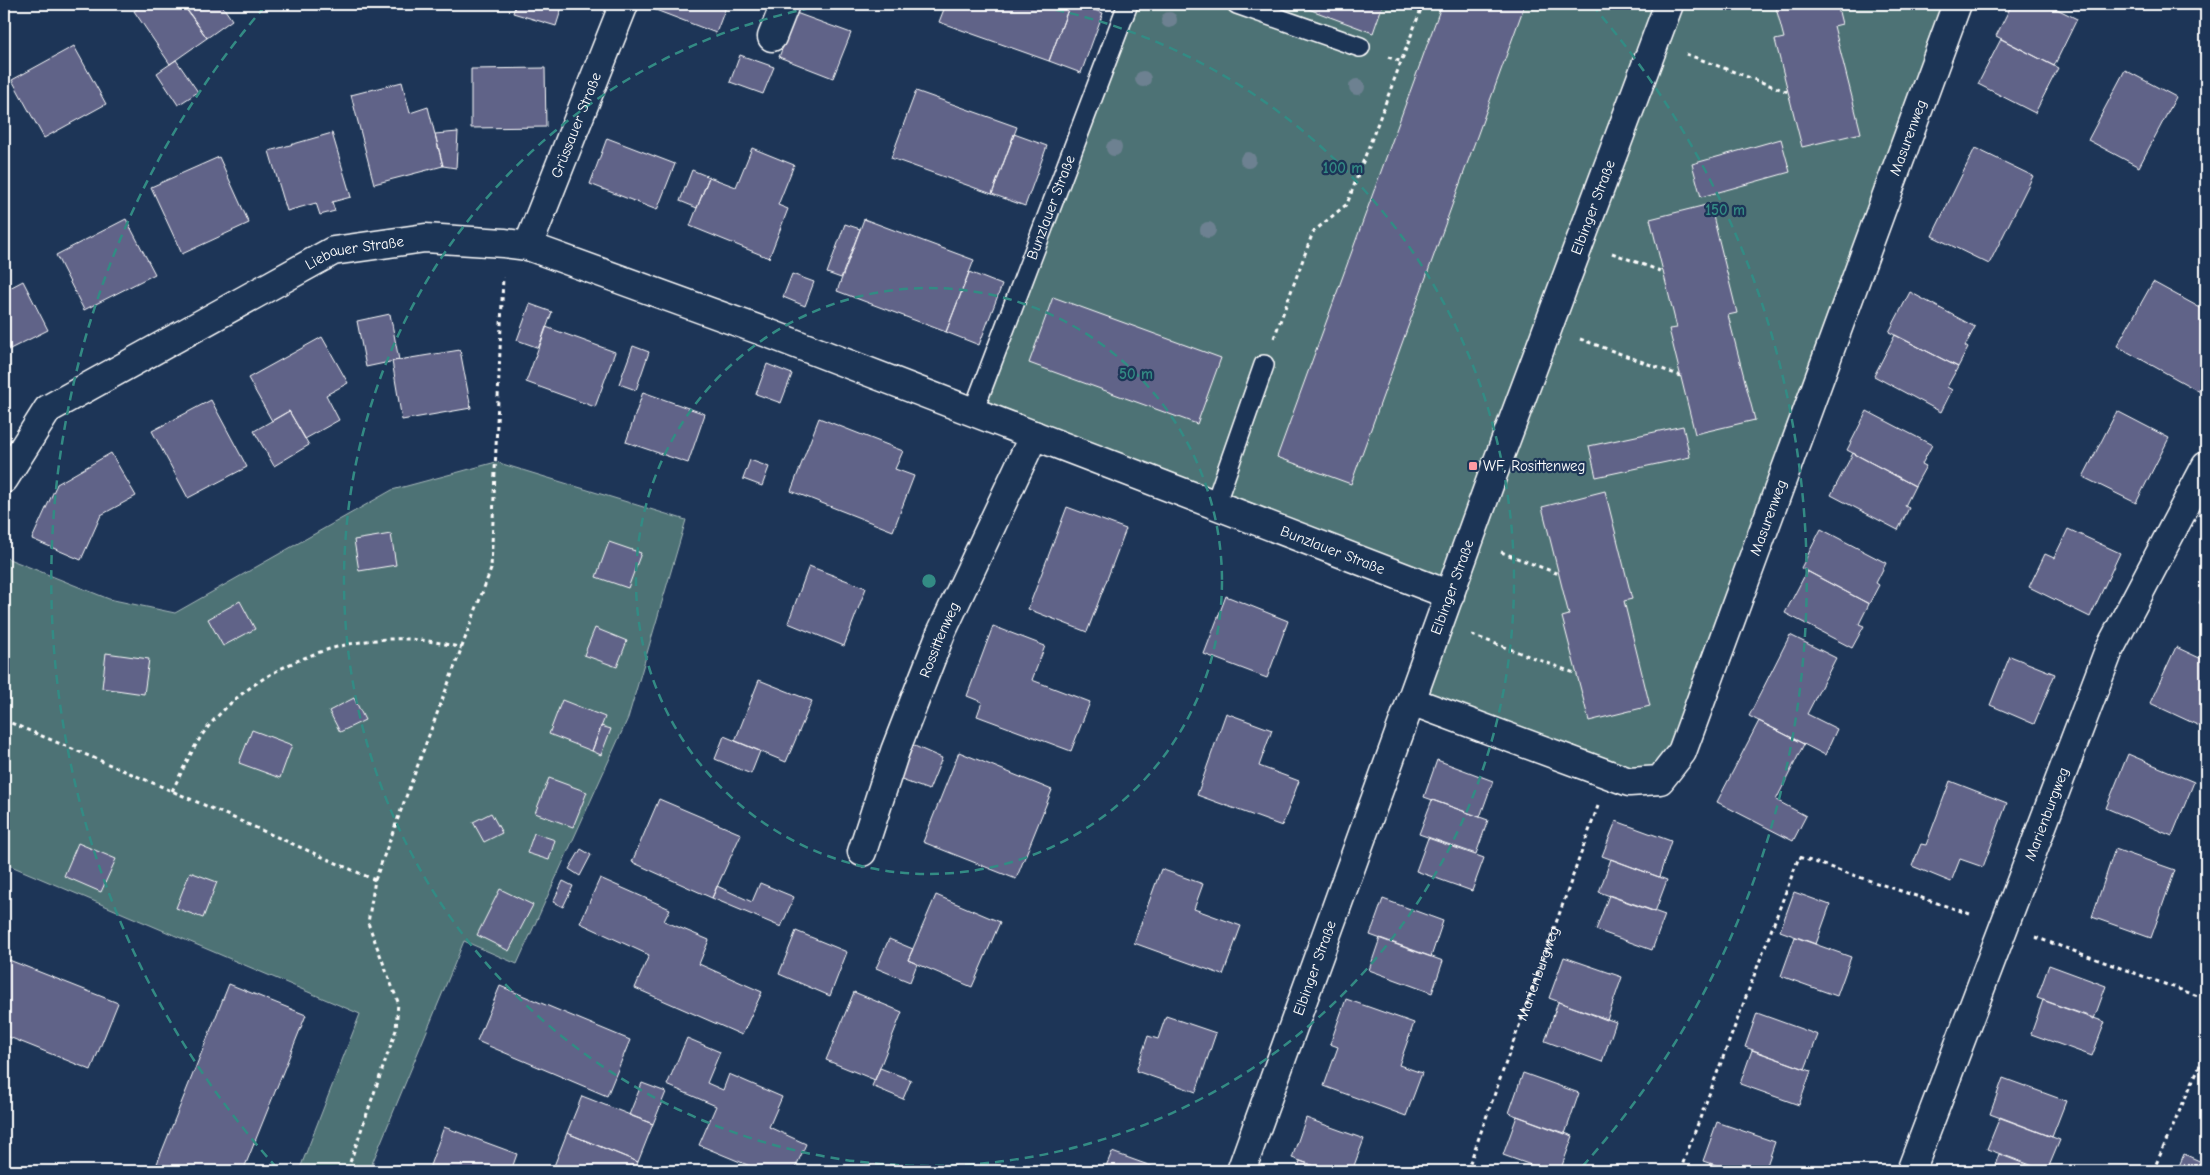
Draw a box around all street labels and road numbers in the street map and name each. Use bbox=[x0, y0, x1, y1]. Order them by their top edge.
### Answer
street label: Grüssauer Straße bbox=[547, 69, 605, 181]
street label: Masurenweg bbox=[1886, 97, 1930, 178]
street label: Bunzlauer Straße bbox=[1023, 152, 1079, 262]
street label: Elbinger Straße bbox=[1567, 157, 1619, 257]
street label: Liebauer Straße bbox=[302, 232, 405, 274]
street label: Masurenweg bbox=[1746, 477, 1790, 558]
street label: Bunzlauer Straße bbox=[1278, 522, 1388, 578]
street label: Elbinger Straße bbox=[1427, 536, 1478, 637]
street label: Rossittenweg bbox=[915, 599, 963, 680]
street label: Marienburgweg bbox=[2021, 765, 2073, 863]
street label: Elbinger Straße bbox=[1289, 917, 1340, 1018]
street label: Marienburgweg bbox=[1513, 924, 1563, 1023]

